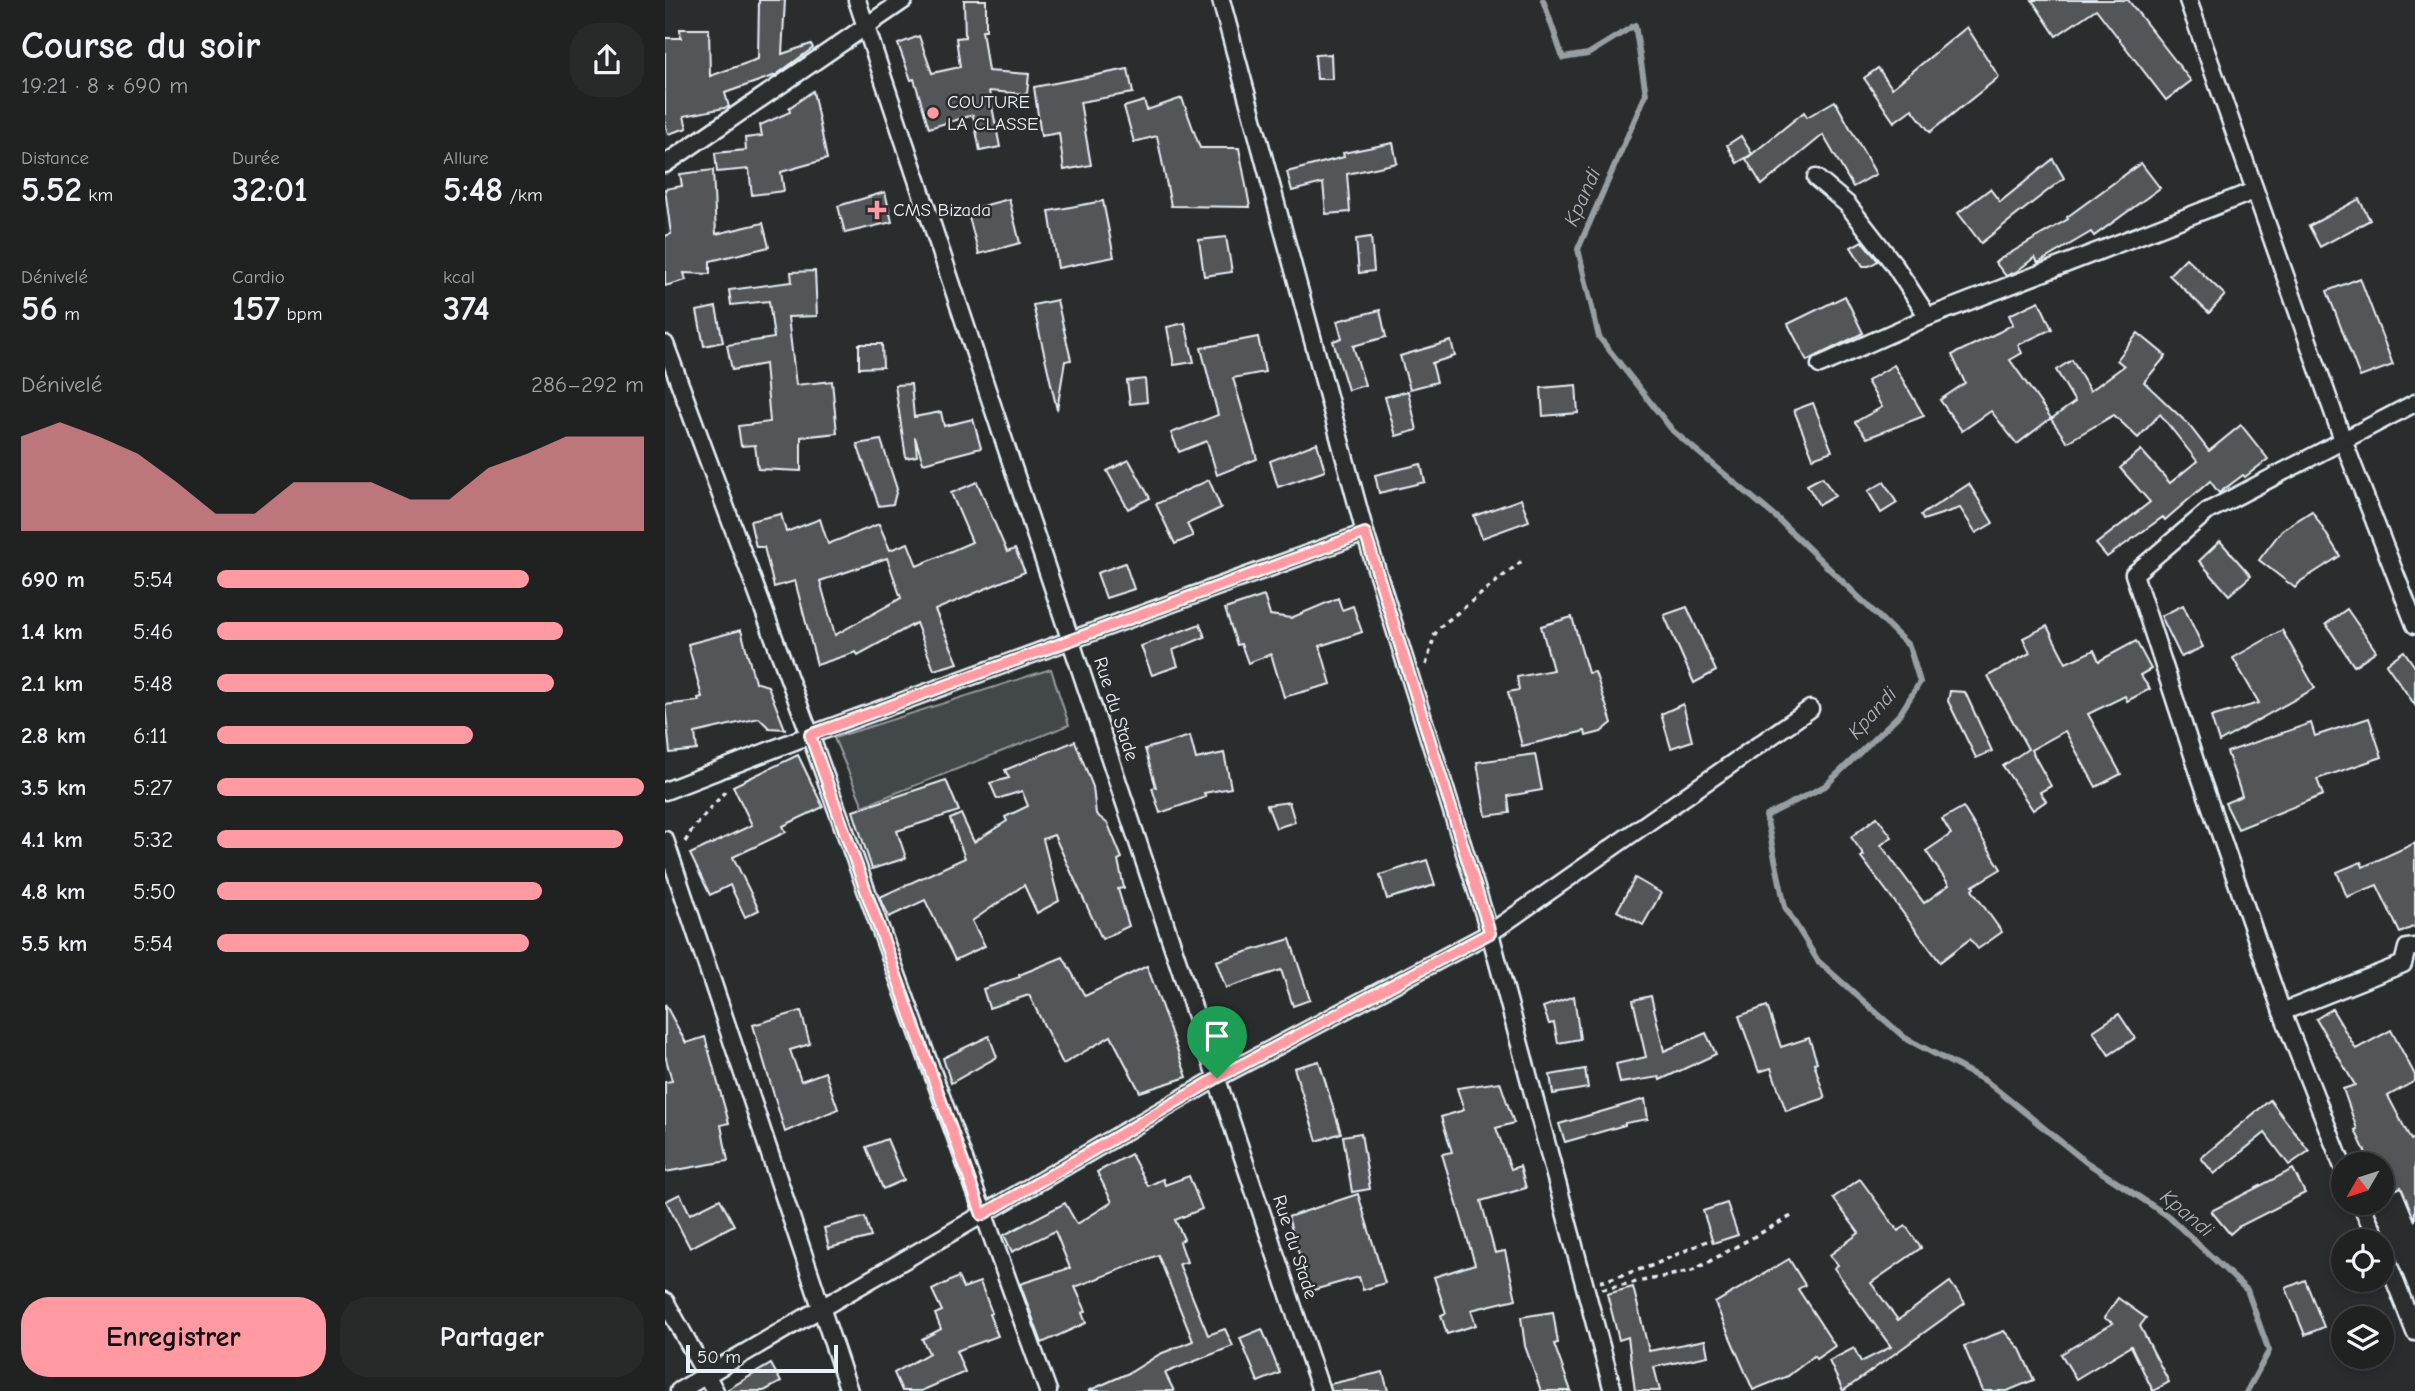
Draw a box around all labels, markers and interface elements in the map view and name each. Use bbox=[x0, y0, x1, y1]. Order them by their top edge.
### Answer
button: share bbox=[570, 23, 644, 97]
text: Course du soir bbox=[21, 24, 260, 68]
text: 19:21 · 8 × 690 m bbox=[21, 72, 188, 99]
place label: COUTURE LA CLASSE bbox=[947, 91, 1039, 135]
marker: COUTURE LA CLASSE bbox=[925, 105, 941, 121]
text: Distance bbox=[21, 147, 89, 169]
text: Durée bbox=[232, 147, 280, 169]
text: Allure bbox=[443, 147, 489, 169]
water label: Kpandi bbox=[1559, 164, 1606, 230]
text: 5.52 bbox=[21, 169, 82, 210]
text: 32:01 bbox=[232, 169, 308, 210]
text: 5:48 bbox=[443, 169, 503, 210]
text: km bbox=[82, 184, 113, 206]
text: /km bbox=[503, 184, 543, 206]
place label: CMS Bizada bbox=[893, 199, 991, 221]
marker: CMS Bizada bbox=[867, 200, 887, 220]
text: Dénivelé bbox=[21, 266, 88, 288]
text: Cardio bbox=[232, 266, 285, 288]
text: kcal bbox=[443, 266, 475, 288]
text: 56 bbox=[21, 288, 58, 329]
text: 157 bbox=[232, 288, 280, 329]
text: 374 bbox=[443, 288, 490, 329]
text: m bbox=[58, 303, 80, 325]
text: bpm bbox=[280, 303, 322, 325]
text: Dénivelé bbox=[21, 371, 102, 398]
text: 286–292 m bbox=[531, 371, 644, 398]
text: 690 m bbox=[21, 566, 85, 593]
text: 5:54 bbox=[133, 566, 173, 593]
text: 1.4 km bbox=[21, 618, 83, 645]
text: 5:46 bbox=[133, 618, 173, 645]
street label: Rue du Stade bbox=[1089, 654, 1143, 764]
text: 2.1 km bbox=[21, 670, 83, 697]
text: 5:48 bbox=[133, 670, 173, 697]
water label: Kpandi bbox=[1843, 682, 1902, 744]
text: 2.8 km bbox=[21, 722, 86, 749]
text: 6:11 bbox=[133, 722, 168, 749]
text: 3.5 km bbox=[21, 774, 86, 801]
text: 5:27 bbox=[133, 774, 173, 801]
text: 4.1 km bbox=[21, 826, 83, 853]
text: 5:32 bbox=[133, 826, 173, 853]
text: 4.8 km bbox=[21, 878, 85, 905]
text: 5:50 bbox=[133, 878, 176, 905]
text: 5.5 km bbox=[21, 930, 87, 957]
text: 5:54 bbox=[133, 930, 173, 957]
pin bbox=[1187, 1006, 1247, 1078]
icon: arrive bbox=[1198, 1017, 1236, 1055]
north arrow bbox=[2331, 1152, 2394, 1214]
map controls bbox=[2331, 1152, 2394, 1369]
water label: Kpandi bbox=[2156, 1184, 2218, 1242]
street label: Rue du Stade bbox=[1268, 1192, 1322, 1302]
button: locate bbox=[2331, 1229, 2394, 1292]
button: Enregistrer bbox=[21, 1297, 326, 1377]
button: Partager bbox=[340, 1297, 644, 1377]
button: layers bbox=[2331, 1306, 2394, 1369]
scale bar bbox=[686, 1342, 838, 1374]
text: 50 m bbox=[697, 1346, 741, 1368]

